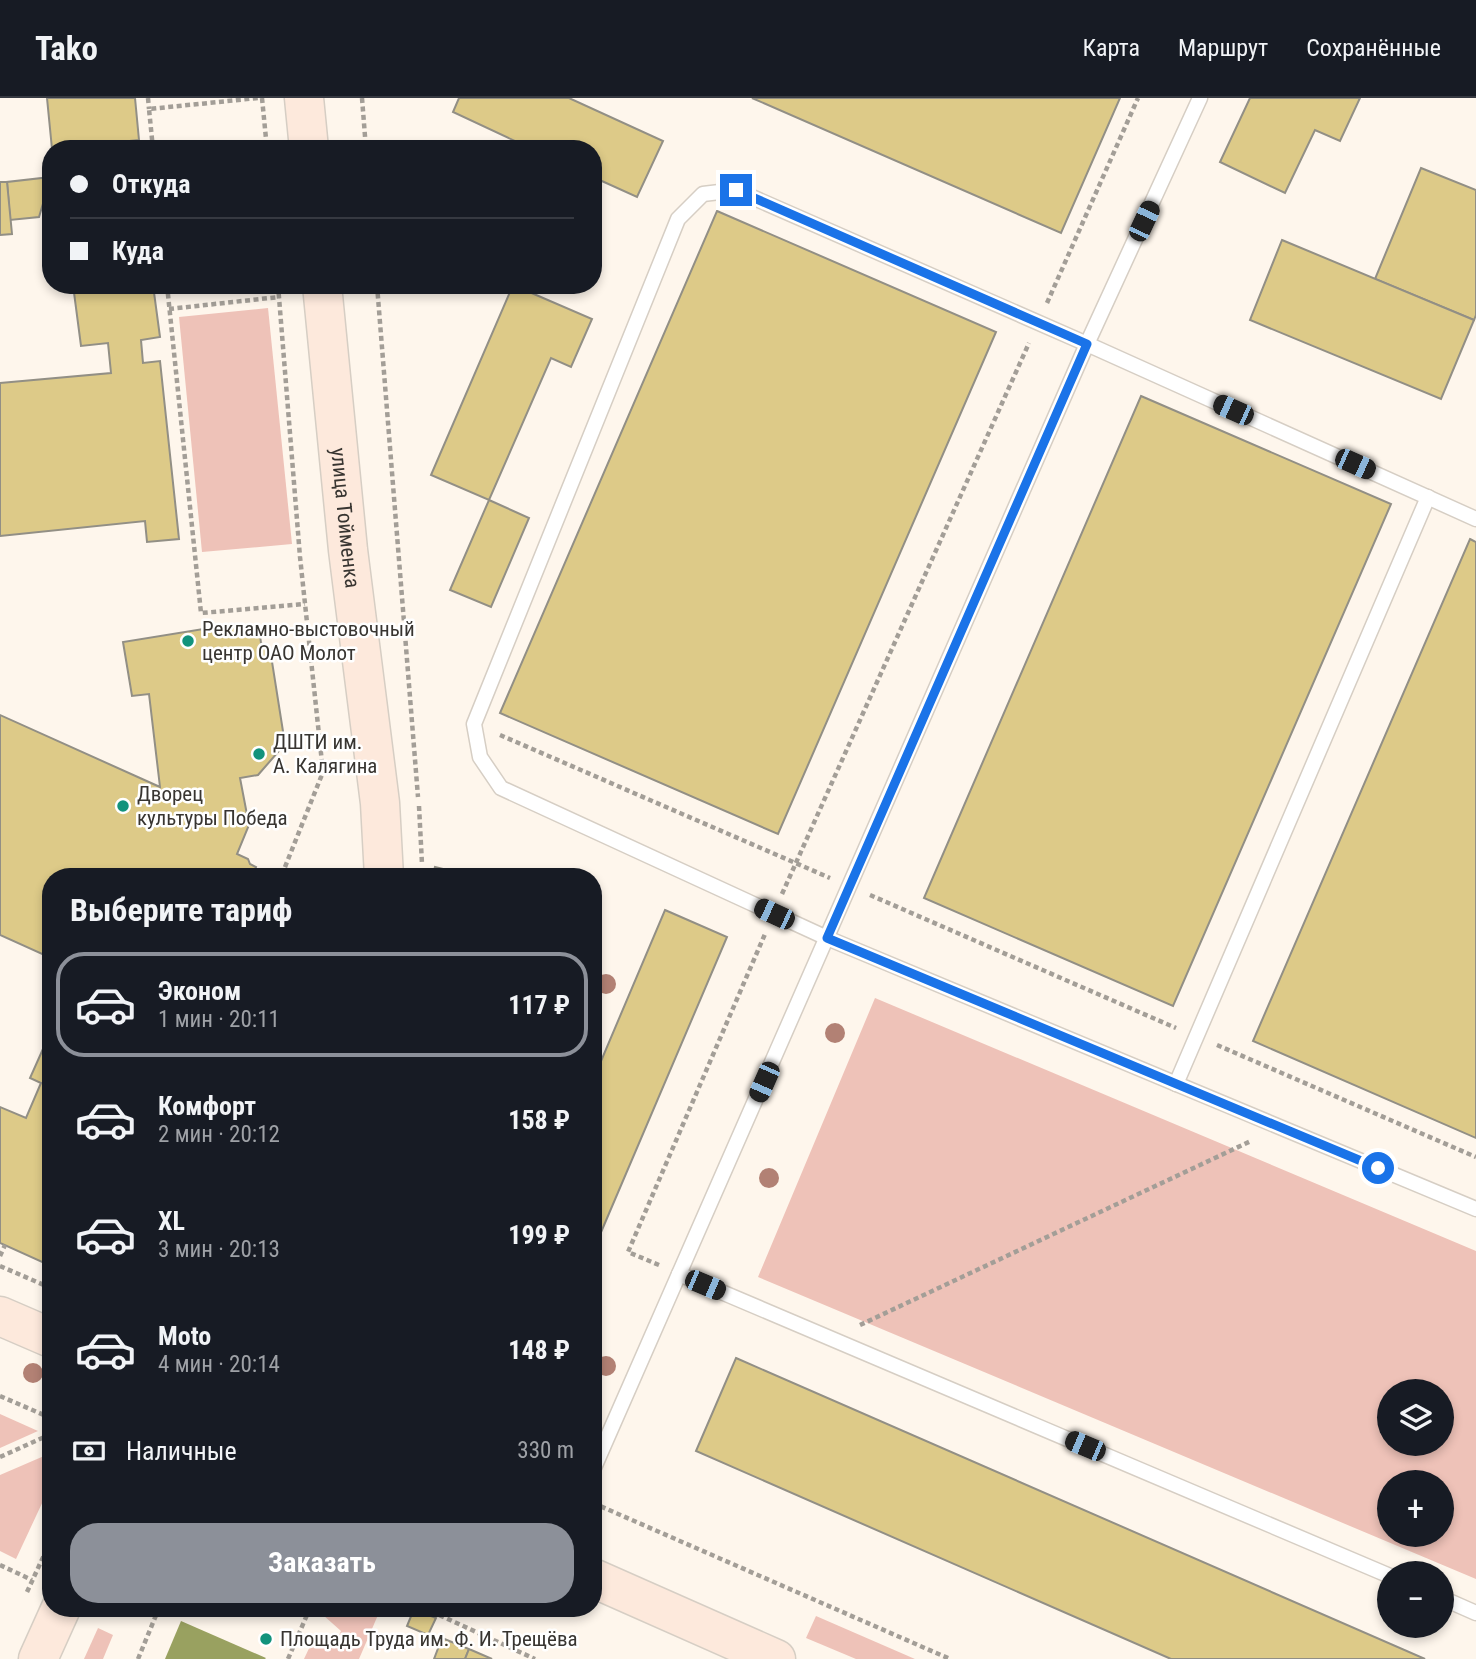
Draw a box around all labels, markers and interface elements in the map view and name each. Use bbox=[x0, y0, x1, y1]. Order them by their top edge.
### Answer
text: Tako bbox=[35, 29, 98, 68]
text: Карта bbox=[1083, 34, 1140, 62]
text: Маршрут bbox=[1178, 34, 1268, 62]
text: Сохранённые bbox=[1306, 34, 1441, 62]
text: Откуда bbox=[112, 169, 190, 199]
route end bbox=[720, 174, 752, 206]
car bbox=[1126, 198, 1163, 244]
text: Куда bbox=[112, 236, 164, 266]
car bbox=[1210, 392, 1257, 428]
car bbox=[1332, 446, 1379, 482]
street label: улица Тойменка bbox=[326, 447, 365, 589]
place label: Рекламно-выстовочный центр ОАО Молот bbox=[202, 617, 415, 665]
marker: Рекламно-выстовочный центр ОАО Молот bbox=[180, 633, 196, 649]
place label: ДШТИ им. А. Калягина bbox=[273, 730, 377, 778]
marker: ДШТИ им. А. Калягина bbox=[251, 746, 267, 762]
place label: Дворец культуры Победа bbox=[137, 782, 288, 830]
marker: Дворец культуры Победа bbox=[115, 798, 131, 814]
text: Выберите тариф bbox=[70, 891, 292, 929]
car bbox=[751, 896, 798, 932]
icon: car bbox=[74, 973, 137, 1036]
text: Эконом bbox=[158, 976, 241, 1006]
text: 117 ₽ bbox=[508, 990, 570, 1020]
text: 1 мин · 20:11 bbox=[158, 1006, 280, 1033]
car bbox=[746, 1059, 783, 1105]
icon: car bbox=[74, 1088, 137, 1151]
text: Комфорт bbox=[158, 1091, 256, 1121]
text: 158 ₽ bbox=[508, 1105, 570, 1135]
text: 2 мин · 20:12 bbox=[158, 1121, 280, 1148]
route start bbox=[1362, 1152, 1394, 1184]
icon: car bbox=[74, 1203, 137, 1266]
text: XL bbox=[158, 1206, 185, 1236]
text: 199 ₽ bbox=[508, 1220, 570, 1250]
text: 3 мин · 20:13 bbox=[158, 1236, 280, 1263]
car bbox=[682, 1267, 729, 1303]
icon: car bbox=[74, 1318, 137, 1381]
text: Moto bbox=[158, 1321, 211, 1351]
text: 148 ₽ bbox=[508, 1335, 570, 1365]
text: 4 мин · 20:14 bbox=[158, 1351, 280, 1378]
map controls bbox=[1377, 1379, 1454, 1638]
button: layers bbox=[1377, 1379, 1454, 1456]
car bbox=[1062, 1428, 1109, 1464]
icon: cash bbox=[70, 1432, 108, 1470]
text: Наличные bbox=[126, 1436, 237, 1466]
text: 330 m bbox=[517, 1437, 574, 1464]
button: + bbox=[1377, 1470, 1454, 1547]
button: Заказать bbox=[70, 1523, 574, 1603]
button: − bbox=[1377, 1561, 1454, 1638]
place label: Площадь Труда им. Ф. И. Трещёва bbox=[280, 1627, 578, 1651]
marker: Площадь Труда им. Ф. И. Трещёва bbox=[258, 1631, 274, 1647]

